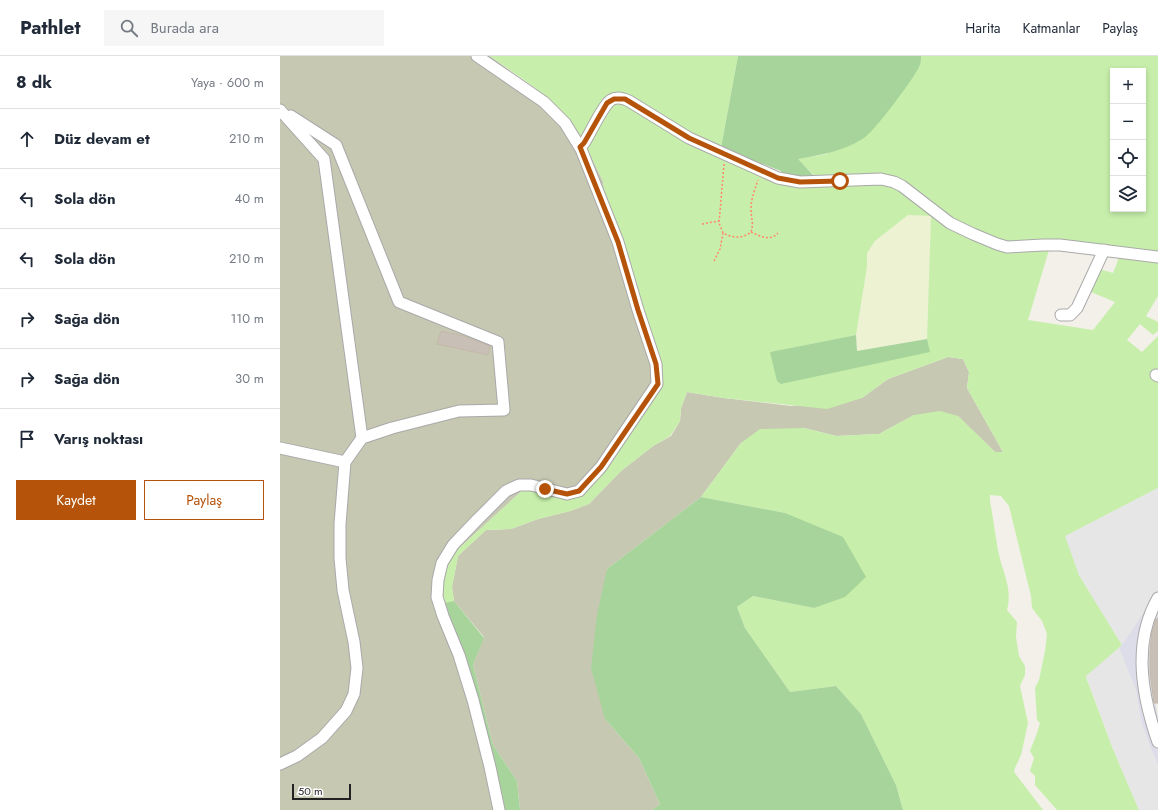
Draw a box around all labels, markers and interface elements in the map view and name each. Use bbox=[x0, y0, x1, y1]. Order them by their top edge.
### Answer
search box bbox=[104, 10, 384, 46]
text: Pathlet bbox=[20, 14, 80, 41]
icon: search bbox=[118, 17, 140, 39]
text: Burada ara bbox=[150, 17, 219, 39]
text: Harita bbox=[965, 18, 1001, 38]
text: Katmanlar bbox=[1023, 18, 1080, 38]
text: Paylaş bbox=[1102, 18, 1138, 38]
map controls bbox=[1110, 68, 1146, 212]
button: + bbox=[1110, 68, 1146, 104]
text: 8 dk bbox=[16, 70, 52, 94]
text: Yaya · 600 m bbox=[191, 73, 264, 92]
button: − bbox=[1110, 104, 1146, 140]
icon: ahead bbox=[16, 128, 38, 150]
text: Düz devam et bbox=[54, 128, 150, 150]
text: 210 m bbox=[229, 129, 264, 148]
button: locate bbox=[1110, 140, 1146, 176]
route start bbox=[831, 172, 849, 190]
button: layers bbox=[1110, 176, 1146, 212]
icon: left bbox=[16, 188, 38, 210]
text: Sola dön bbox=[54, 188, 116, 210]
text: 40 m bbox=[235, 189, 264, 208]
icon: left bbox=[16, 248, 38, 270]
text: Sola dön bbox=[54, 248, 116, 270]
text: 210 m bbox=[229, 249, 264, 268]
icon: right bbox=[16, 308, 38, 330]
text: Sağa dön bbox=[54, 308, 120, 330]
text: 110 m bbox=[230, 309, 264, 328]
icon: right bbox=[16, 368, 38, 390]
text: Sağa dön bbox=[54, 368, 120, 390]
text: 30 m bbox=[235, 369, 264, 388]
icon: arrive bbox=[16, 428, 38, 450]
text: Varış noktası bbox=[54, 428, 143, 450]
button: Kaydet bbox=[16, 480, 136, 520]
button: Paylaş bbox=[144, 480, 264, 520]
route end bbox=[536, 480, 554, 498]
scale bar bbox=[292, 782, 351, 801]
text: 50 m bbox=[298, 783, 323, 799]

